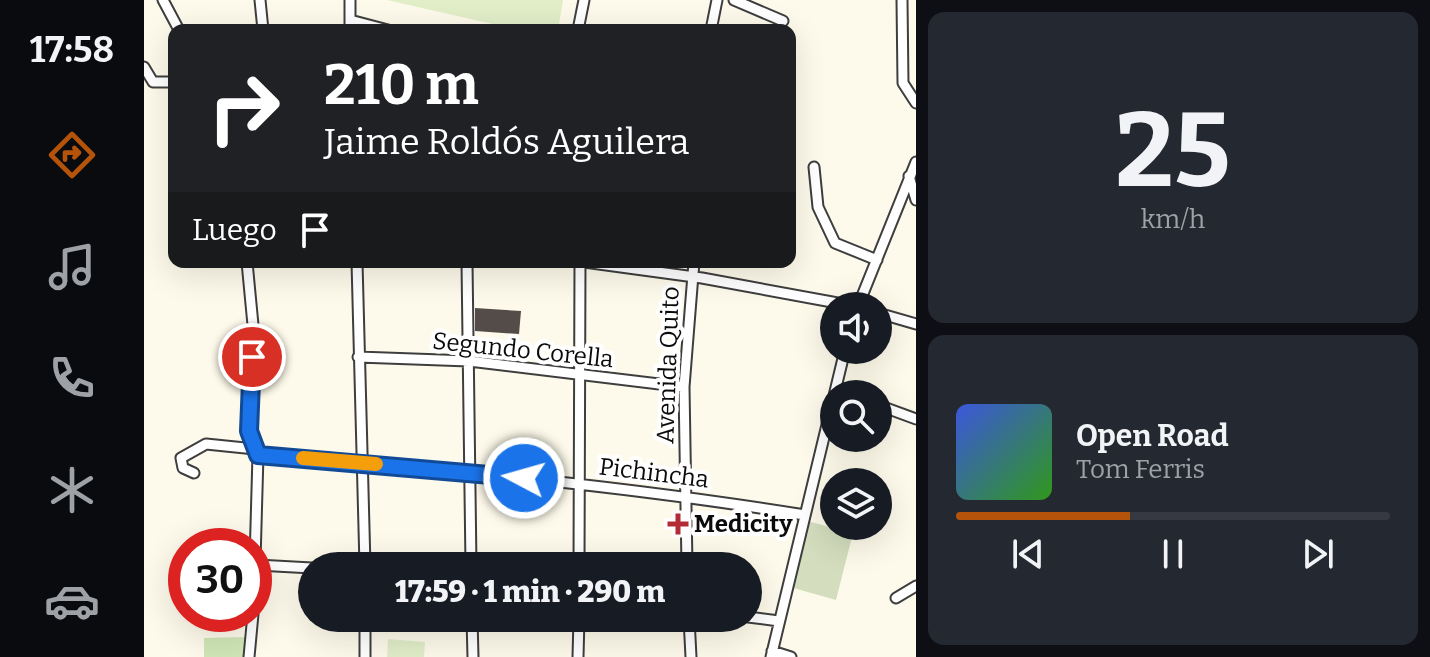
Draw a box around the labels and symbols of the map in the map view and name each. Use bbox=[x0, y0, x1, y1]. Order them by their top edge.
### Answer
street label: Avenida Quito bbox=[651, 286, 685, 444]
pin bbox=[218, 323, 286, 391]
street label: Segundo Corella bbox=[431, 327, 615, 373]
position arrow bbox=[482, 436, 566, 520]
street label: Pichincha bbox=[598, 452, 710, 494]
place label: Medicity bbox=[694, 510, 793, 538]
marker: Medicity bbox=[669, 515, 687, 533]
speed limit sign: 30 bbox=[168, 528, 272, 632]

